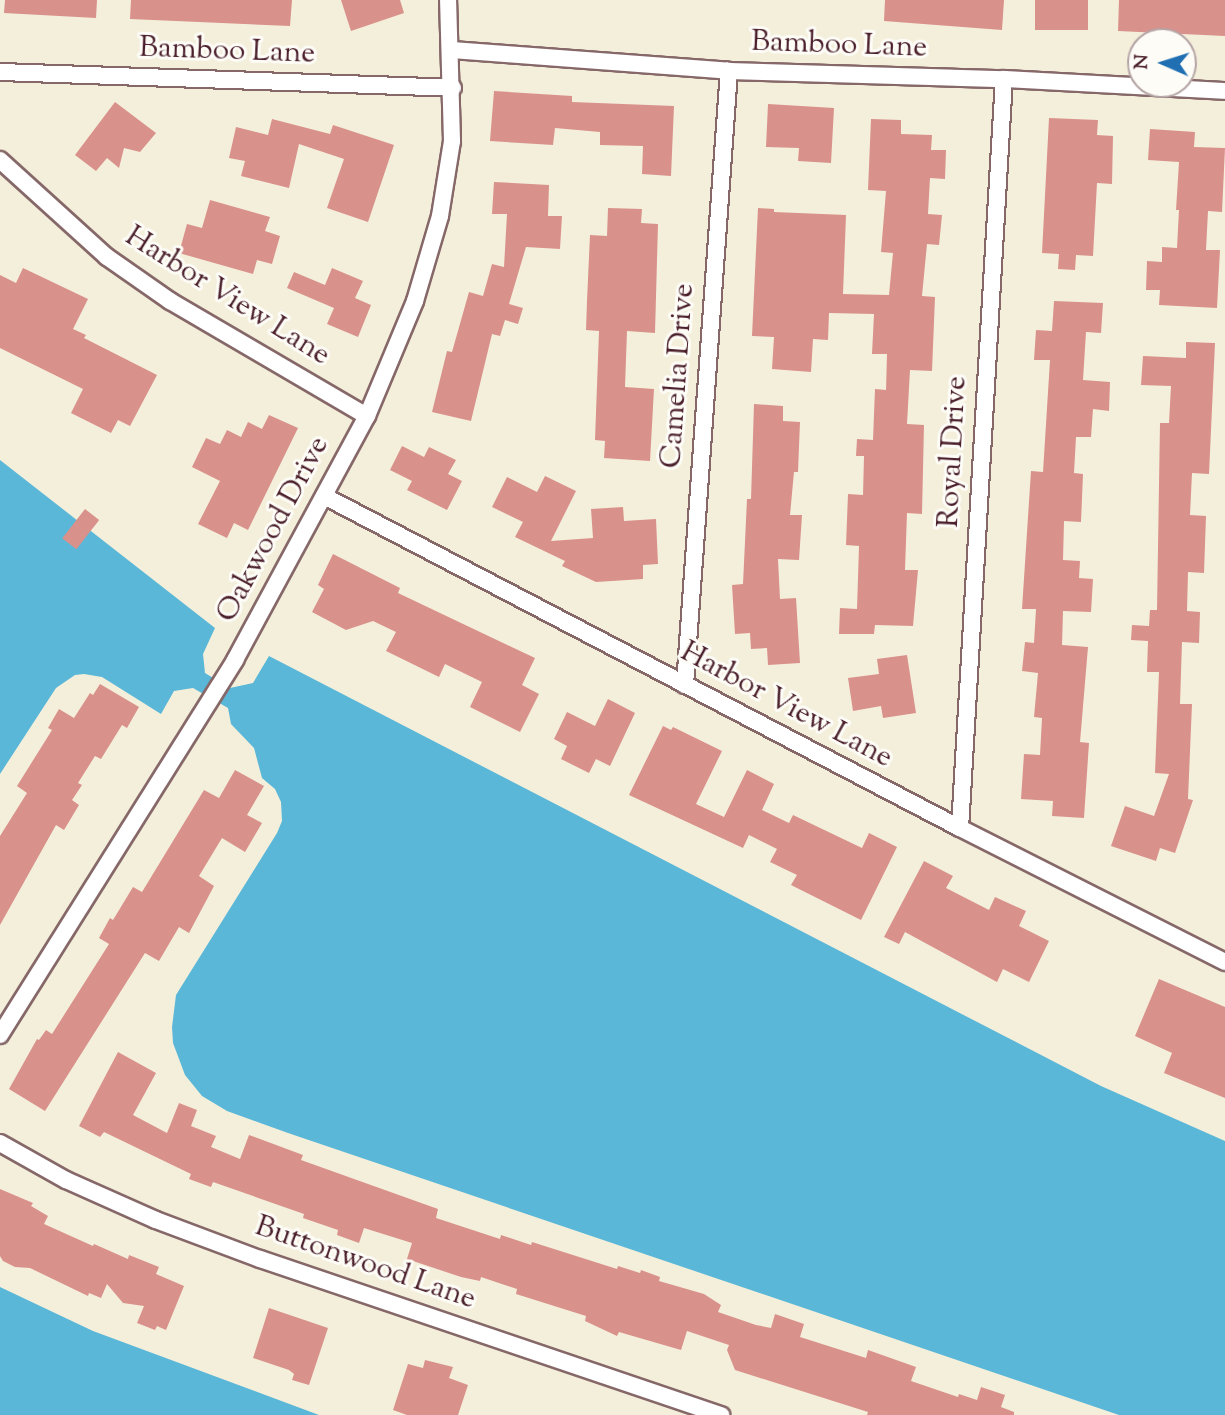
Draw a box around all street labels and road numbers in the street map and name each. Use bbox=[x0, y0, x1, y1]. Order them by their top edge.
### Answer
street label: Bamboo Lane bbox=[750, 25, 928, 67]
street label: Bamboo Lane bbox=[138, 31, 316, 73]
street label: Harbor View Lane bbox=[118, 219, 336, 375]
street label: Camelia Drive bbox=[655, 282, 703, 470]
street label: Royal Drive bbox=[932, 375, 976, 529]
street label: Oakwood Drive bbox=[210, 431, 338, 629]
street label: Harbor View Lane bbox=[674, 635, 898, 777]
street label: Buttonwood Lane bbox=[250, 1209, 480, 1319]

